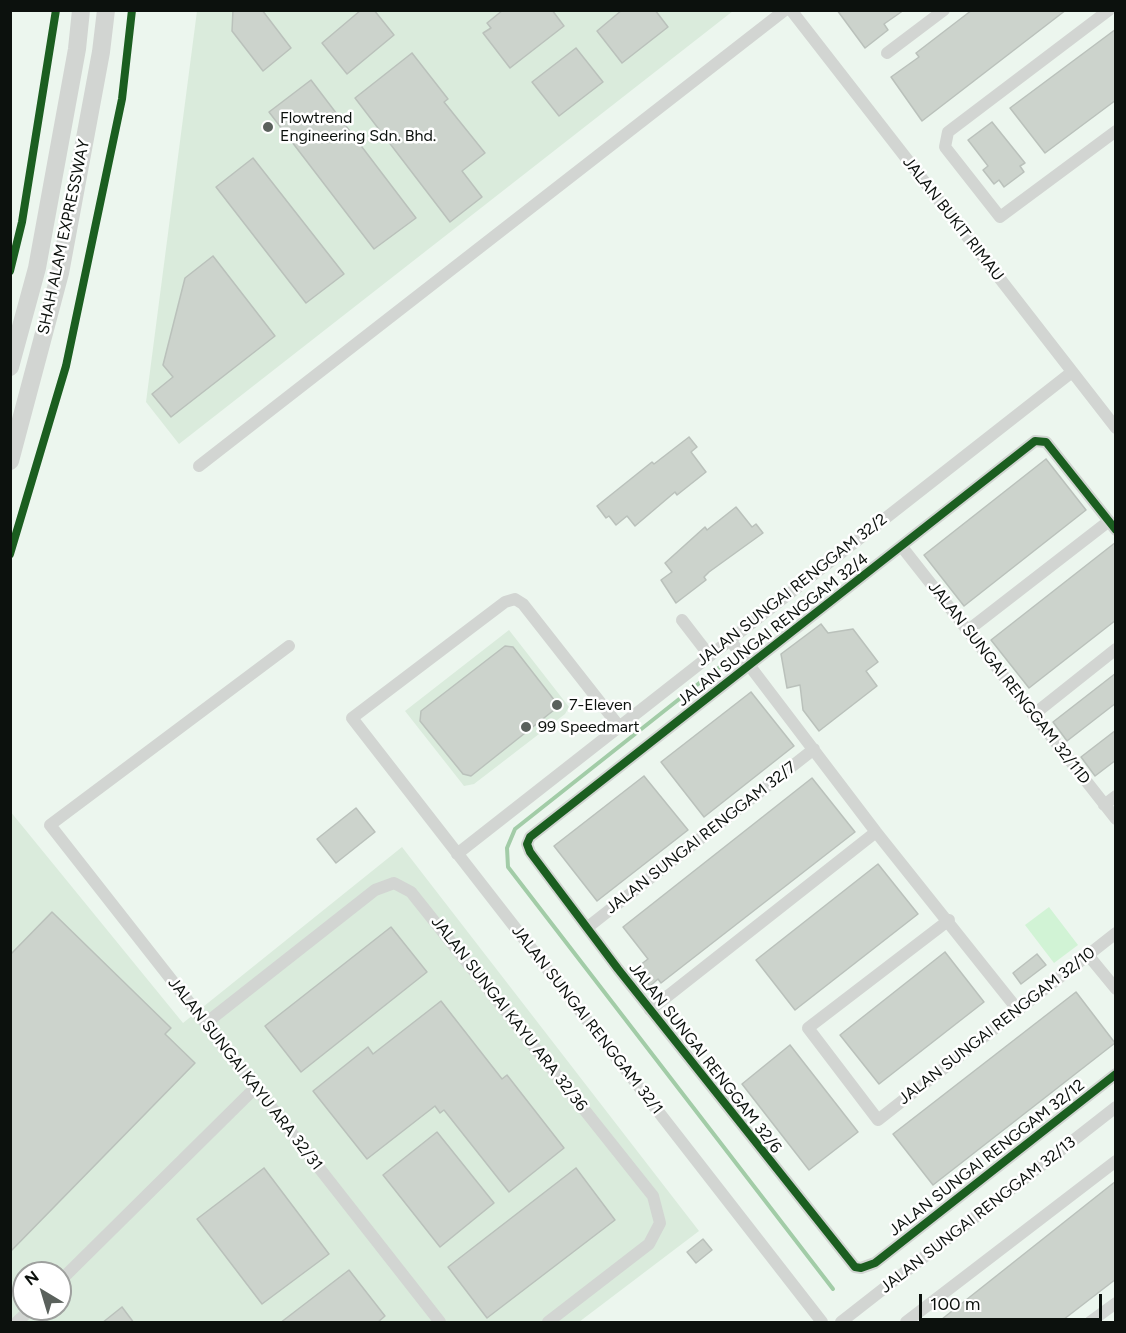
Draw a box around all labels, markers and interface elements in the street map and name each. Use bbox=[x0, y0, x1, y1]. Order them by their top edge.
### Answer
place label: Flowtrend Engineering Sdn. Bhd. bbox=[280, 108, 436, 146]
marker: Flowtrend Engineering Sdn. Bhd. bbox=[261, 120, 275, 134]
street label: SHAH ALAM EXPRESSWAY bbox=[34, 138, 94, 336]
street label: JALAN BUKIT RIMAU bbox=[898, 153, 1008, 285]
street label: JALAN SUNGAI RENGGAM 32/2 bbox=[693, 510, 891, 670]
street label: JALAN SUNGAI RENGGAM 32/4 bbox=[674, 549, 872, 711]
street label: JALAN SUNGAI RENGGAM 32/11D bbox=[924, 578, 1094, 788]
place label: 7-Eleven bbox=[569, 695, 632, 715]
marker: 7-Eleven bbox=[550, 698, 564, 712]
place label: 99 Speedmart bbox=[538, 717, 639, 737]
marker: 99 Speedmart bbox=[519, 720, 533, 734]
street label: JALAN SUNGAI RENGGAM 32/7 bbox=[602, 758, 800, 918]
street label: JALAN SUNGAI KAYU ARA 32/36 bbox=[427, 913, 591, 1115]
street label: JALAN SUNGAI RENGGAM 32/1 bbox=[507, 922, 667, 1118]
street label: JALAN SUNGAI RENGGAM 32/10 bbox=[895, 943, 1099, 1109]
street label: JALAN SUNGAI RENGGAM 32/6 bbox=[625, 959, 785, 1157]
street label: JALAN SUNGAI KAYU ARA 32/31 bbox=[164, 974, 326, 1174]
street label: JALAN SUNGAI RENGGAM 32/12 bbox=[885, 1076, 1089, 1240]
street label: JALAN SUNGAI RENGGAM 32/13 bbox=[876, 1133, 1080, 1297]
north arrow bbox=[12, 1261, 72, 1321]
text: N bbox=[21, 1267, 43, 1289]
scale bar bbox=[922, 1282, 1105, 1320]
text: 100 m bbox=[930, 1293, 980, 1315]

